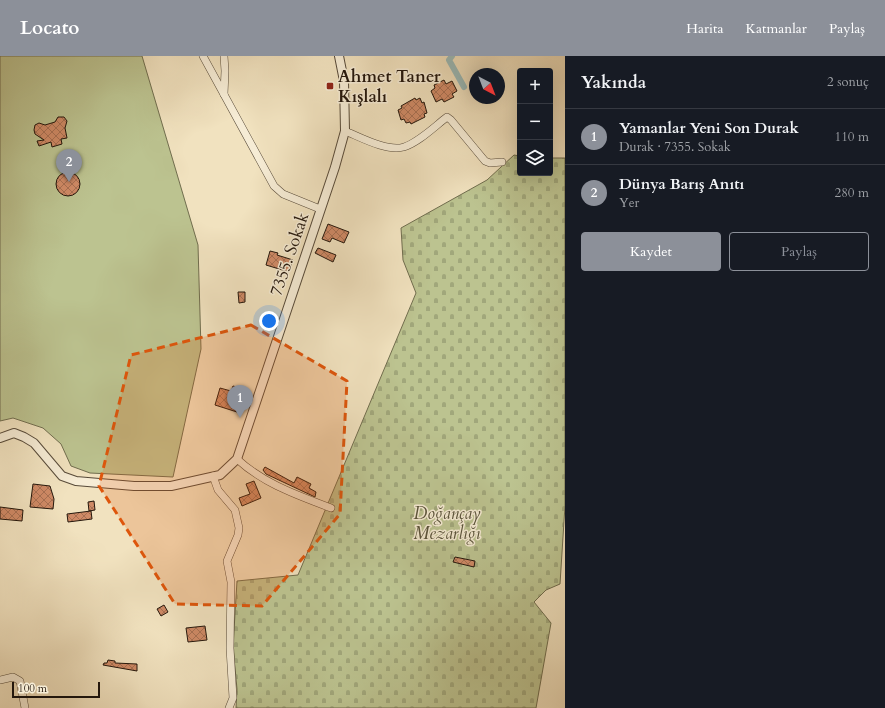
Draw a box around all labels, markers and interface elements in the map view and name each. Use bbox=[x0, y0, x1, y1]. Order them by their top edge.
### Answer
text: Locato bbox=[20, 15, 79, 41]
text: Harita bbox=[686, 19, 724, 38]
text: Katmanlar bbox=[746, 19, 807, 38]
text: Paylaş bbox=[829, 19, 865, 38]
place label: Ahmet Taner Kışlalı bbox=[338, 65, 441, 108]
north arrow bbox=[469, 68, 505, 104]
map controls bbox=[517, 68, 553, 176]
button: + bbox=[517, 68, 553, 104]
text: Yakında bbox=[581, 71, 646, 94]
text: 2 sonuç bbox=[827, 73, 869, 91]
marker: Ahmet Taner Kışlalı bbox=[325, 81, 335, 91]
button: − bbox=[517, 104, 553, 140]
text: Yamanlar Yeni Son Durak bbox=[619, 118, 799, 138]
text: 1 bbox=[591, 128, 597, 146]
text: 110 m bbox=[835, 128, 869, 146]
text: Durak · 7355. Sokak bbox=[619, 138, 731, 156]
button: layers bbox=[517, 140, 553, 176]
pin: 2 bbox=[56, 149, 82, 182]
text: Dünya Barış Anıtı bbox=[619, 174, 744, 194]
text: 2 bbox=[591, 184, 597, 202]
text: 280 m bbox=[835, 184, 869, 202]
text: Yer bbox=[619, 194, 639, 212]
street label: 7355. Sokak bbox=[264, 208, 315, 299]
button: Kaydet bbox=[581, 232, 721, 271]
button: Paylaş bbox=[729, 232, 869, 271]
your location bbox=[259, 311, 279, 331]
pin: 1 bbox=[227, 385, 253, 418]
park label: Doğançay Mezarlığı bbox=[414, 502, 481, 545]
scale bar bbox=[12, 680, 100, 699]
text: 100 m bbox=[18, 681, 47, 696]

